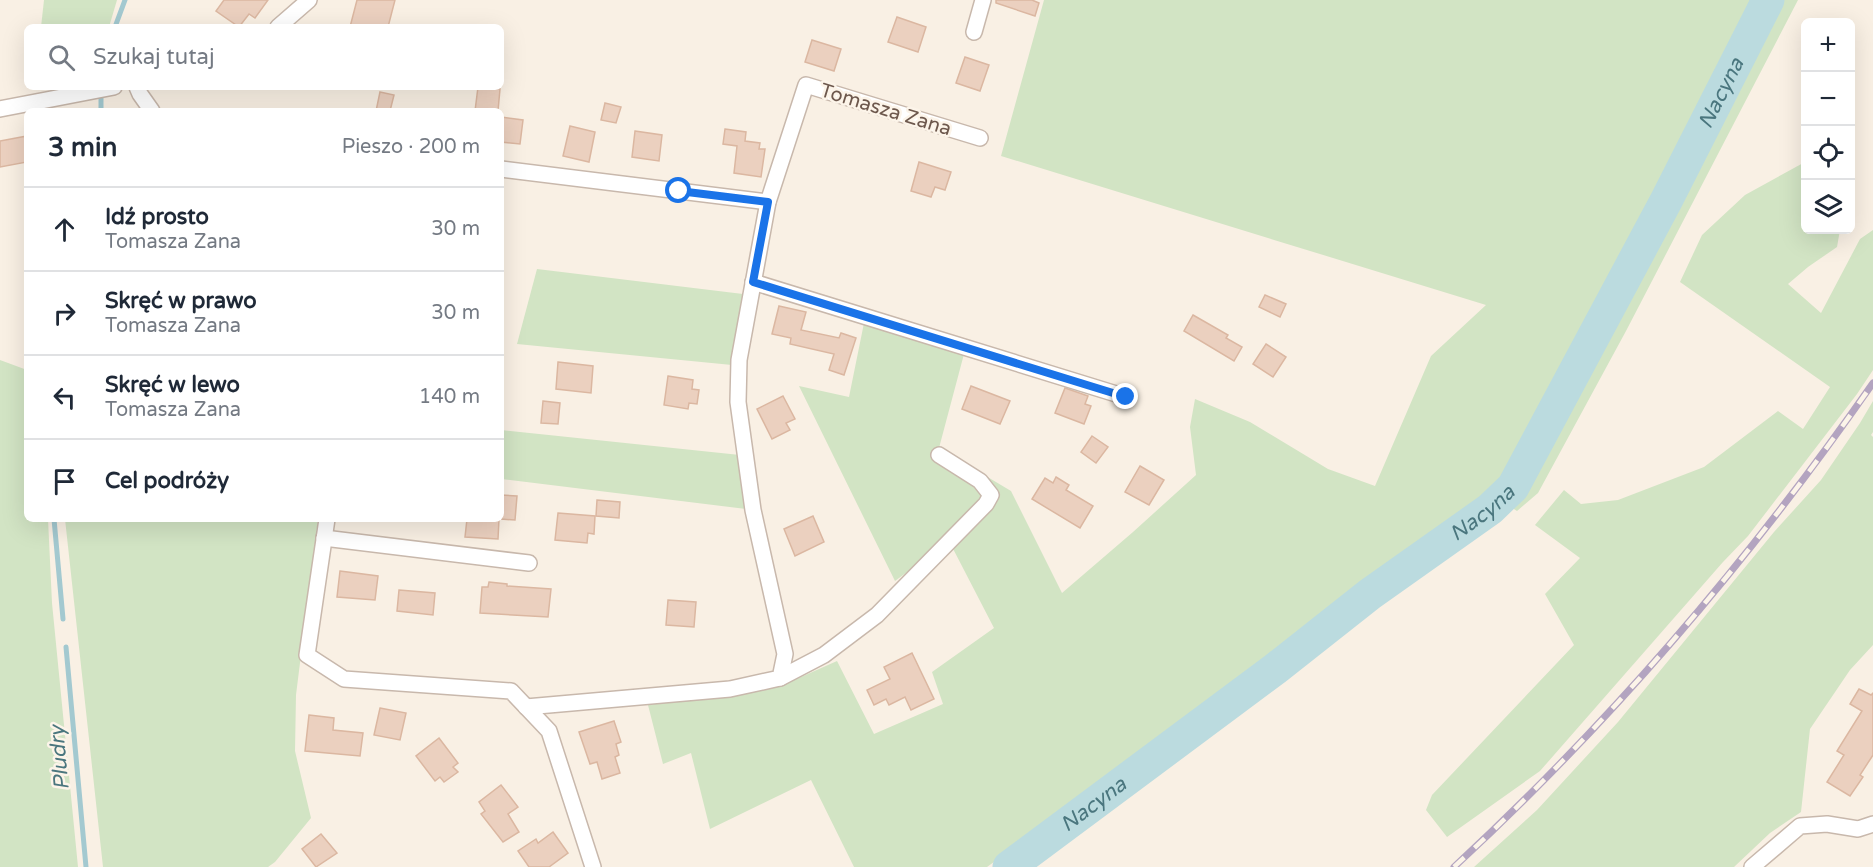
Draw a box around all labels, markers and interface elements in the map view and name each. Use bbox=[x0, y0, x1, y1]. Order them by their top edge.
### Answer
map controls bbox=[1801, 18, 1855, 234]
button: + bbox=[1801, 18, 1855, 72]
search box bbox=[24, 24, 504, 90]
icon: search bbox=[45, 41, 78, 74]
text: Szukaj tutaj bbox=[93, 44, 215, 70]
water label: Nacyna bbox=[1693, 53, 1750, 133]
button: − bbox=[1801, 72, 1855, 126]
street label: Tomasza Zana bbox=[817, 79, 954, 141]
button: locate bbox=[1801, 126, 1855, 180]
text: 3 min bbox=[48, 132, 117, 163]
text: Pieszo · 200 m bbox=[342, 135, 480, 159]
route start bbox=[665, 177, 691, 203]
button: layers bbox=[1801, 180, 1855, 234]
text: Idź prosto bbox=[105, 204, 209, 230]
icon: ahead bbox=[48, 213, 81, 246]
text: 30 m bbox=[431, 217, 480, 241]
text: Tomasza Zana bbox=[105, 230, 241, 254]
text: Skręć w prawo bbox=[105, 288, 257, 314]
icon: right bbox=[48, 297, 81, 330]
text: 30 m bbox=[431, 301, 480, 325]
text: Tomasza Zana bbox=[105, 314, 241, 338]
text: Skręć w lewo bbox=[105, 372, 240, 398]
icon: left bbox=[48, 381, 81, 414]
route end bbox=[1112, 383, 1138, 409]
text: 140 m bbox=[419, 385, 480, 409]
text: Tomasza Zana bbox=[105, 398, 241, 422]
icon: arrive bbox=[48, 465, 81, 498]
text: Cel podróży bbox=[105, 468, 229, 494]
water label: Nacyna bbox=[1445, 479, 1521, 547]
water label: Pludry bbox=[44, 722, 75, 791]
water label: Nacyna bbox=[1056, 771, 1132, 837]

